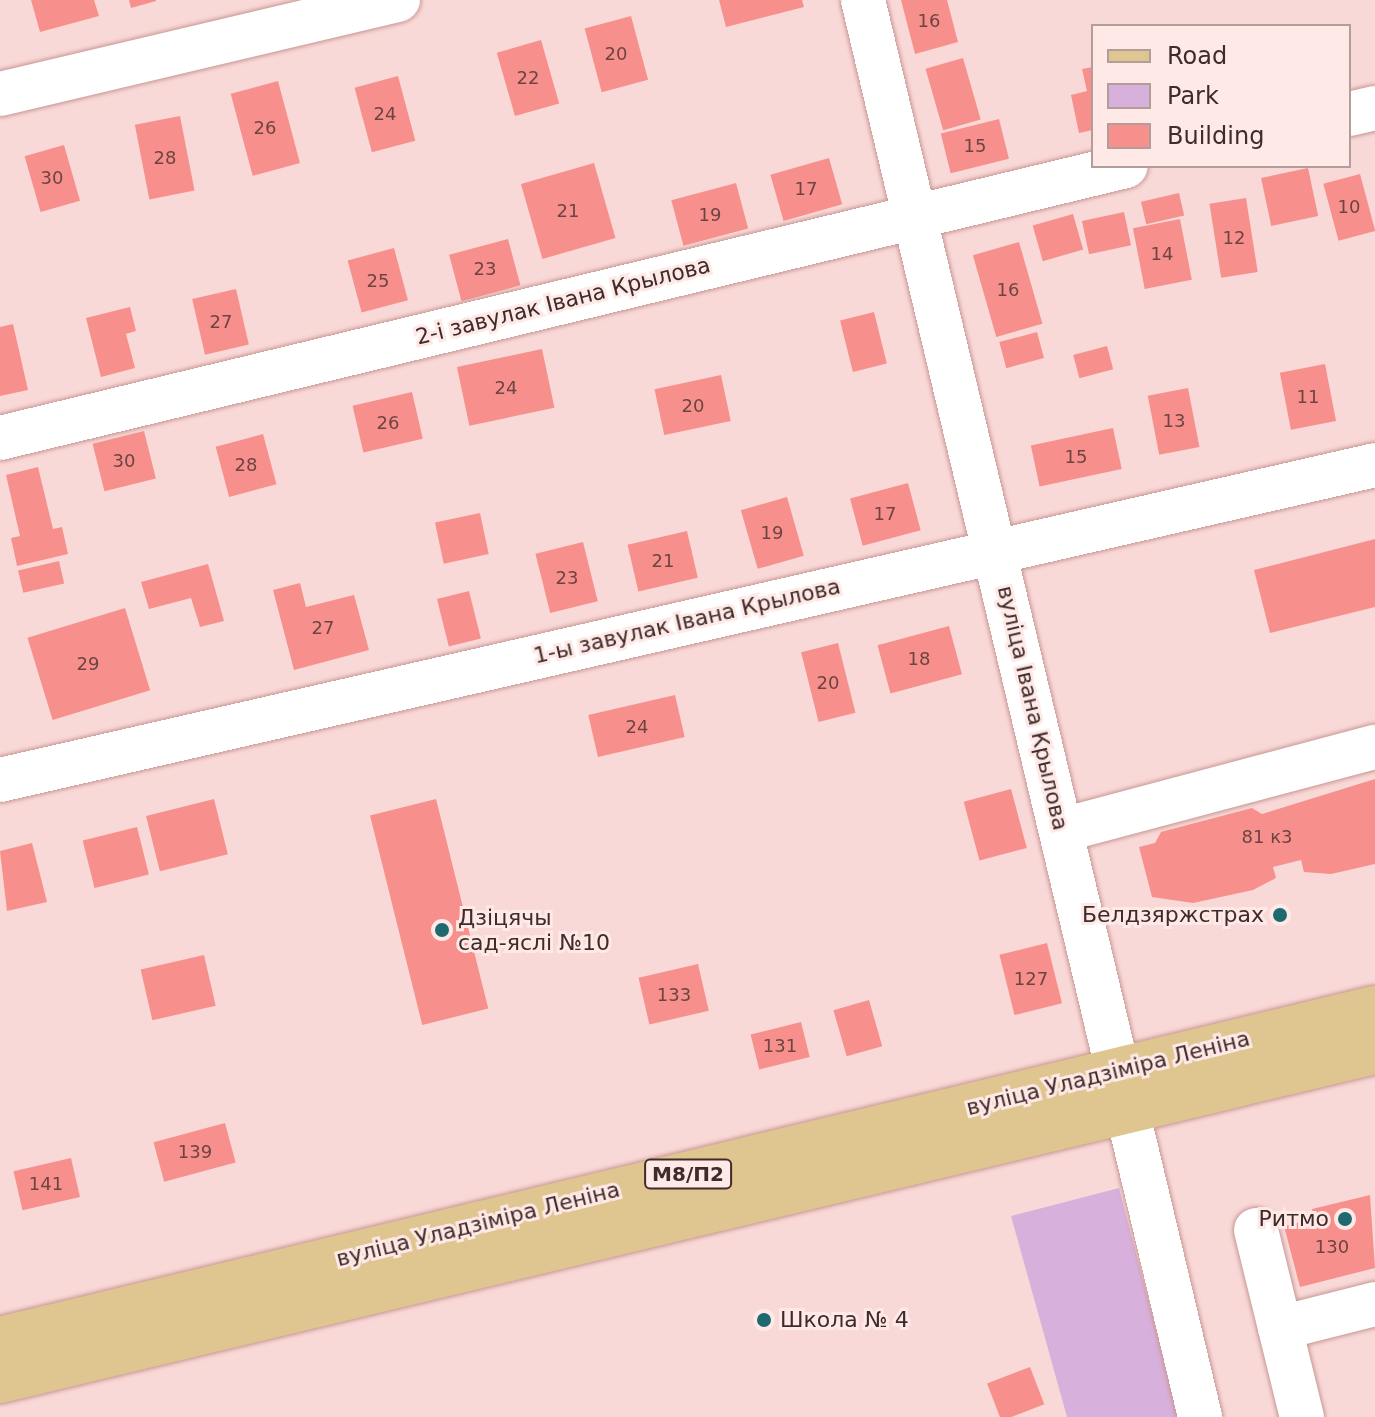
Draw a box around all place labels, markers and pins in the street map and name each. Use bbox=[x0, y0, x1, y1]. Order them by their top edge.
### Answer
place label: Белдзяржстрах bbox=[1082, 902, 1264, 928]
place label: Дзіцячы сад-яслі №10 bbox=[458, 904, 610, 956]
marker: Белдзяржстрах bbox=[1271, 906, 1289, 924]
marker: Дзіцячы сад-яслі №10 bbox=[433, 921, 451, 939]
place label: Ритмо bbox=[1259, 1206, 1329, 1232]
marker: Ритмо bbox=[1336, 1210, 1354, 1228]
place label: Школа № 4 bbox=[780, 1307, 909, 1333]
marker: Школа № 4 bbox=[755, 1311, 773, 1329]

